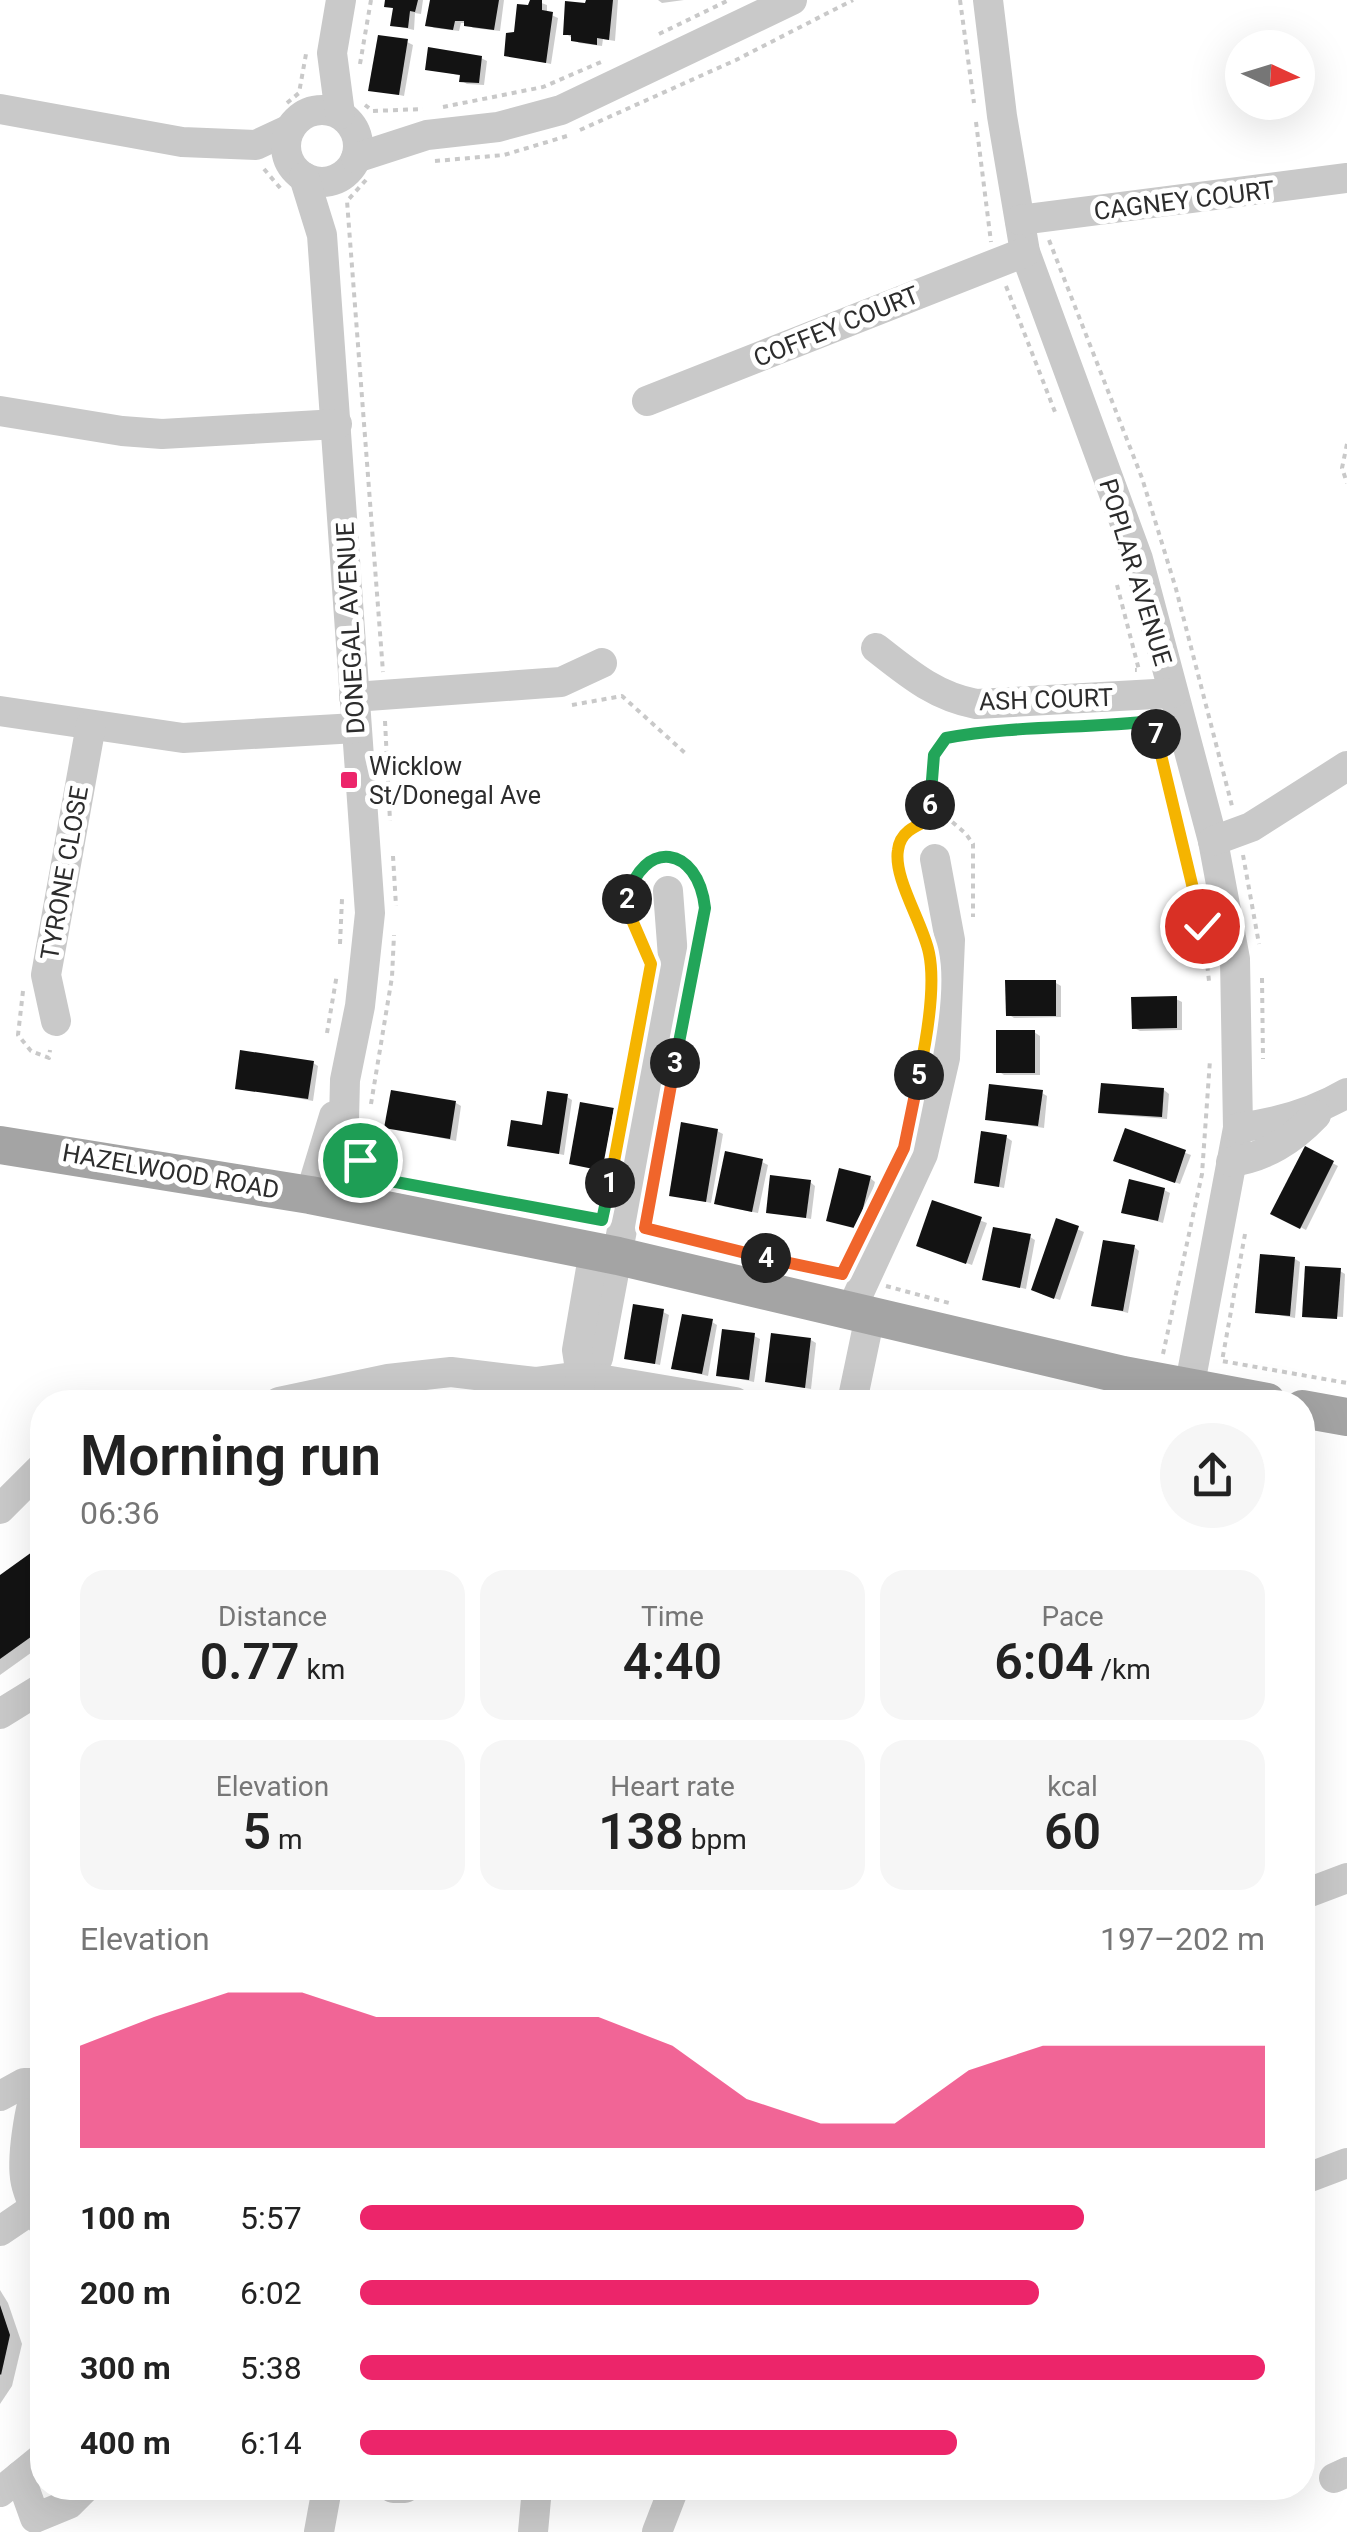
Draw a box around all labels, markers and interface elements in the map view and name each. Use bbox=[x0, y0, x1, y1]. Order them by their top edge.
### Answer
north arrow bbox=[1225, 30, 1315, 120]
map controls bbox=[1225, 30, 1315, 120]
street label: CAGNEY COURT bbox=[1092, 175, 1276, 226]
street label: COFFEY COURT bbox=[749, 280, 923, 373]
street label: POPLAR AVENUE bbox=[1093, 475, 1178, 669]
street label: DONEGAL AVENUE bbox=[330, 521, 371, 735]
street label: ASH COURT bbox=[978, 683, 1114, 716]
pin: 7 bbox=[1131, 709, 1181, 759]
text: 7 bbox=[1148, 717, 1164, 750]
place label: Wicklow St/Donegal Ave bbox=[369, 752, 541, 810]
marker: Wicklow St/Donegal Ave bbox=[338, 769, 360, 791]
pin: 6 bbox=[905, 780, 955, 830]
street label: TYRONE CLOSE bbox=[35, 784, 94, 962]
text: 6 bbox=[922, 788, 938, 821]
pin: 2 bbox=[602, 874, 652, 924]
text: 2 bbox=[619, 882, 635, 915]
pin bbox=[1160, 884, 1245, 969]
icon: check bbox=[1175, 899, 1230, 954]
pin: 3 bbox=[650, 1038, 700, 1088]
text: 3 bbox=[667, 1046, 683, 1079]
pin: 5 bbox=[894, 1050, 944, 1100]
text: 5 bbox=[911, 1058, 927, 1091]
pin bbox=[318, 1118, 403, 1203]
icon: arrive bbox=[333, 1133, 388, 1188]
street label: HAZELWOOD ROAD bbox=[60, 1138, 282, 1205]
pin: 1 bbox=[585, 1158, 635, 1208]
text: 1 bbox=[602, 1166, 618, 1199]
pin: 4 bbox=[741, 1233, 791, 1283]
text: 4 bbox=[758, 1241, 774, 1274]
button: share bbox=[1160, 1423, 1265, 1528]
text: Morning run bbox=[80, 1424, 381, 1488]
text: 06:36 bbox=[80, 1494, 160, 1532]
text: Distance bbox=[218, 1600, 327, 1633]
text: Time bbox=[641, 1600, 704, 1633]
text: Pace bbox=[1041, 1600, 1104, 1633]
text: 0.77 bbox=[200, 1633, 300, 1691]
text: 4:40 bbox=[623, 1633, 722, 1691]
text: 6:04 bbox=[994, 1633, 1094, 1691]
text: km bbox=[300, 1653, 345, 1686]
text: /km bbox=[1094, 1653, 1151, 1686]
text: Elevation bbox=[216, 1770, 329, 1803]
text: Heart rate bbox=[610, 1770, 735, 1803]
text: kcal bbox=[1047, 1770, 1098, 1803]
text: 5 bbox=[242, 1803, 271, 1861]
text: 138 bbox=[598, 1803, 684, 1861]
text: 60 bbox=[1044, 1803, 1101, 1861]
text: m bbox=[271, 1823, 303, 1856]
text: bpm bbox=[684, 1823, 747, 1856]
text: Elevation bbox=[80, 1920, 210, 1958]
text: 197–202 m bbox=[1100, 1920, 1265, 1958]
text: 100 m bbox=[80, 2199, 171, 2237]
text: 5:57 bbox=[240, 2199, 302, 2237]
text: 200 m bbox=[80, 2274, 171, 2312]
text: 6:02 bbox=[240, 2274, 302, 2312]
text: 300 m bbox=[80, 2349, 171, 2387]
text: 5:38 bbox=[240, 2349, 302, 2387]
text: 400 m bbox=[80, 2424, 171, 2462]
text: 6:14 bbox=[240, 2424, 302, 2462]

